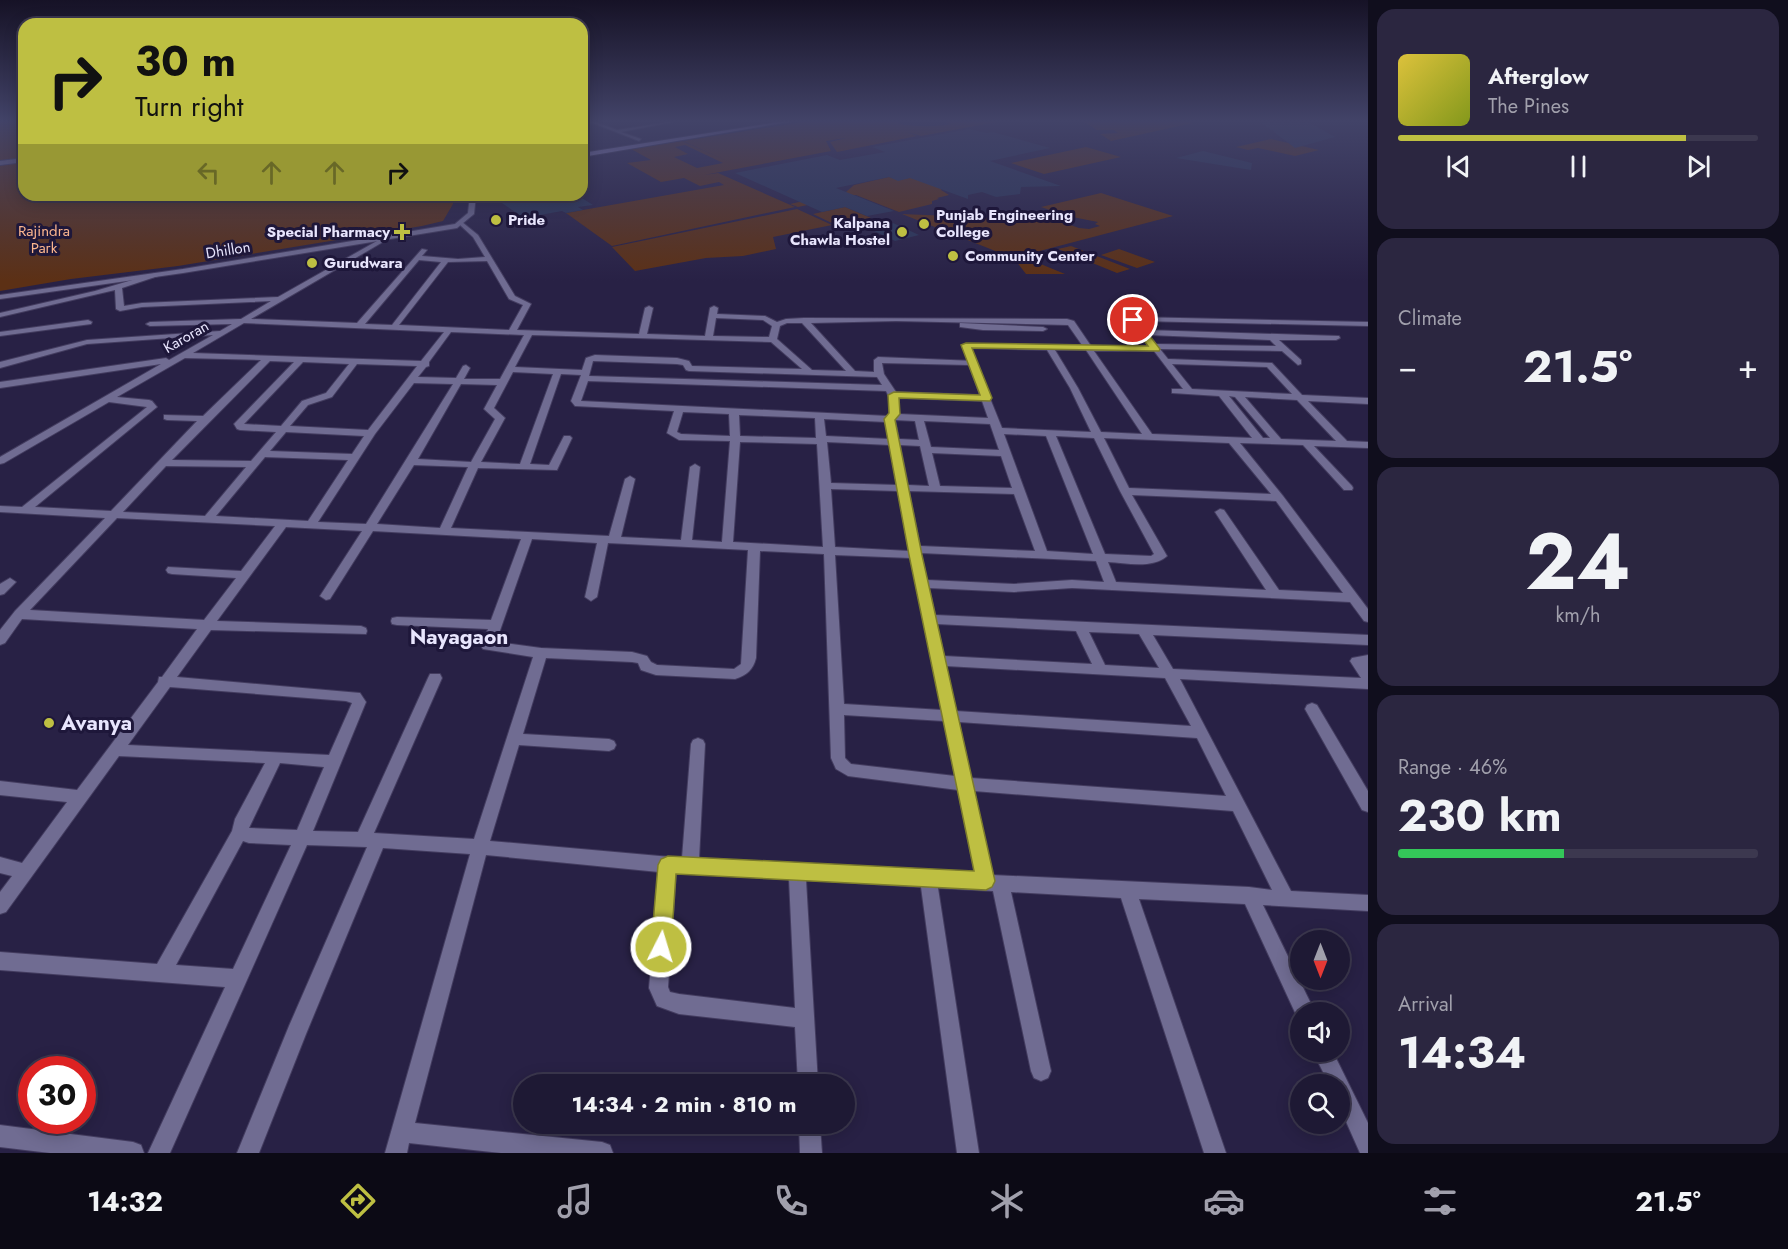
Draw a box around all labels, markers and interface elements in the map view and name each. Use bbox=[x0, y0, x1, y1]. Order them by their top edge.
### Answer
text: 30 m bbox=[135, 31, 236, 92]
icon: right bbox=[36, 42, 114, 120]
text: Afterglow bbox=[1488, 60, 1589, 92]
text: Turn right bbox=[135, 87, 243, 126]
text: The Pines bbox=[1488, 92, 1569, 121]
icon: previous bbox=[1442, 150, 1475, 183]
icon: pause bbox=[1562, 150, 1595, 183]
icon: next bbox=[1682, 150, 1715, 183]
icon: left bbox=[192, 156, 225, 189]
icon: ahead bbox=[255, 156, 288, 189]
icon: ahead bbox=[318, 156, 351, 189]
icon: right bbox=[381, 156, 414, 189]
place label: Punjab Engineering College bbox=[936, 204, 1073, 243]
place label: Pride bbox=[508, 209, 546, 231]
place label: Kalpana Chawla Hostel bbox=[790, 212, 890, 251]
marker: Pride bbox=[489, 213, 503, 227]
marker: Punjab Engineering College bbox=[917, 217, 931, 231]
park label: Rajindra Park bbox=[18, 220, 70, 259]
place label: Special Pharmacy bbox=[267, 221, 390, 243]
marker: Special Pharmacy bbox=[395, 225, 409, 239]
marker: Kalpana Chawla Hostel bbox=[895, 225, 909, 239]
street label: Dhillon bbox=[204, 236, 252, 264]
place label: Community Center bbox=[965, 245, 1096, 267]
marker: Community Center bbox=[946, 249, 960, 263]
place label: Gurudwara bbox=[324, 252, 403, 274]
marker: Gurudwara bbox=[305, 256, 319, 270]
pin bbox=[1107, 294, 1158, 345]
icon: arrive bbox=[1116, 303, 1149, 336]
text: Climate bbox=[1398, 304, 1462, 333]
street label: Karoran bbox=[159, 315, 213, 359]
text: 21.5° bbox=[1523, 334, 1632, 399]
text: − bbox=[1398, 343, 1417, 390]
text: + bbox=[1738, 343, 1758, 390]
text: 24 bbox=[1525, 506, 1631, 618]
text: km/h bbox=[1555, 601, 1601, 630]
district label: Nayagaon bbox=[410, 622, 508, 652]
place label: Avanya bbox=[60, 708, 132, 738]
marker: Avanya bbox=[42, 716, 56, 730]
text: Range · 46% bbox=[1398, 753, 1507, 782]
text: 230 km bbox=[1398, 783, 1562, 848]
position arrow bbox=[629, 915, 693, 979]
north arrow bbox=[1290, 930, 1350, 990]
map controls bbox=[1290, 930, 1350, 1134]
text: Arrival bbox=[1398, 990, 1453, 1019]
button: sound bbox=[1290, 1002, 1350, 1062]
text: 14:34 bbox=[1398, 1020, 1526, 1085]
speed limit sign: 30 bbox=[18, 1056, 96, 1134]
button: search bbox=[1290, 1074, 1350, 1134]
text: 14:34 · 2 min · 810 m bbox=[571, 1088, 797, 1120]
icon: directions bbox=[337, 1180, 379, 1222]
icon: music bbox=[554, 1180, 596, 1222]
icon: phone bbox=[770, 1180, 812, 1222]
icon: climate bbox=[986, 1180, 1028, 1222]
icon: car bbox=[1203, 1180, 1245, 1222]
icon: filters bbox=[1419, 1180, 1461, 1222]
text: 14:32 bbox=[87, 1182, 163, 1221]
text: 21.5° bbox=[1635, 1182, 1701, 1221]

